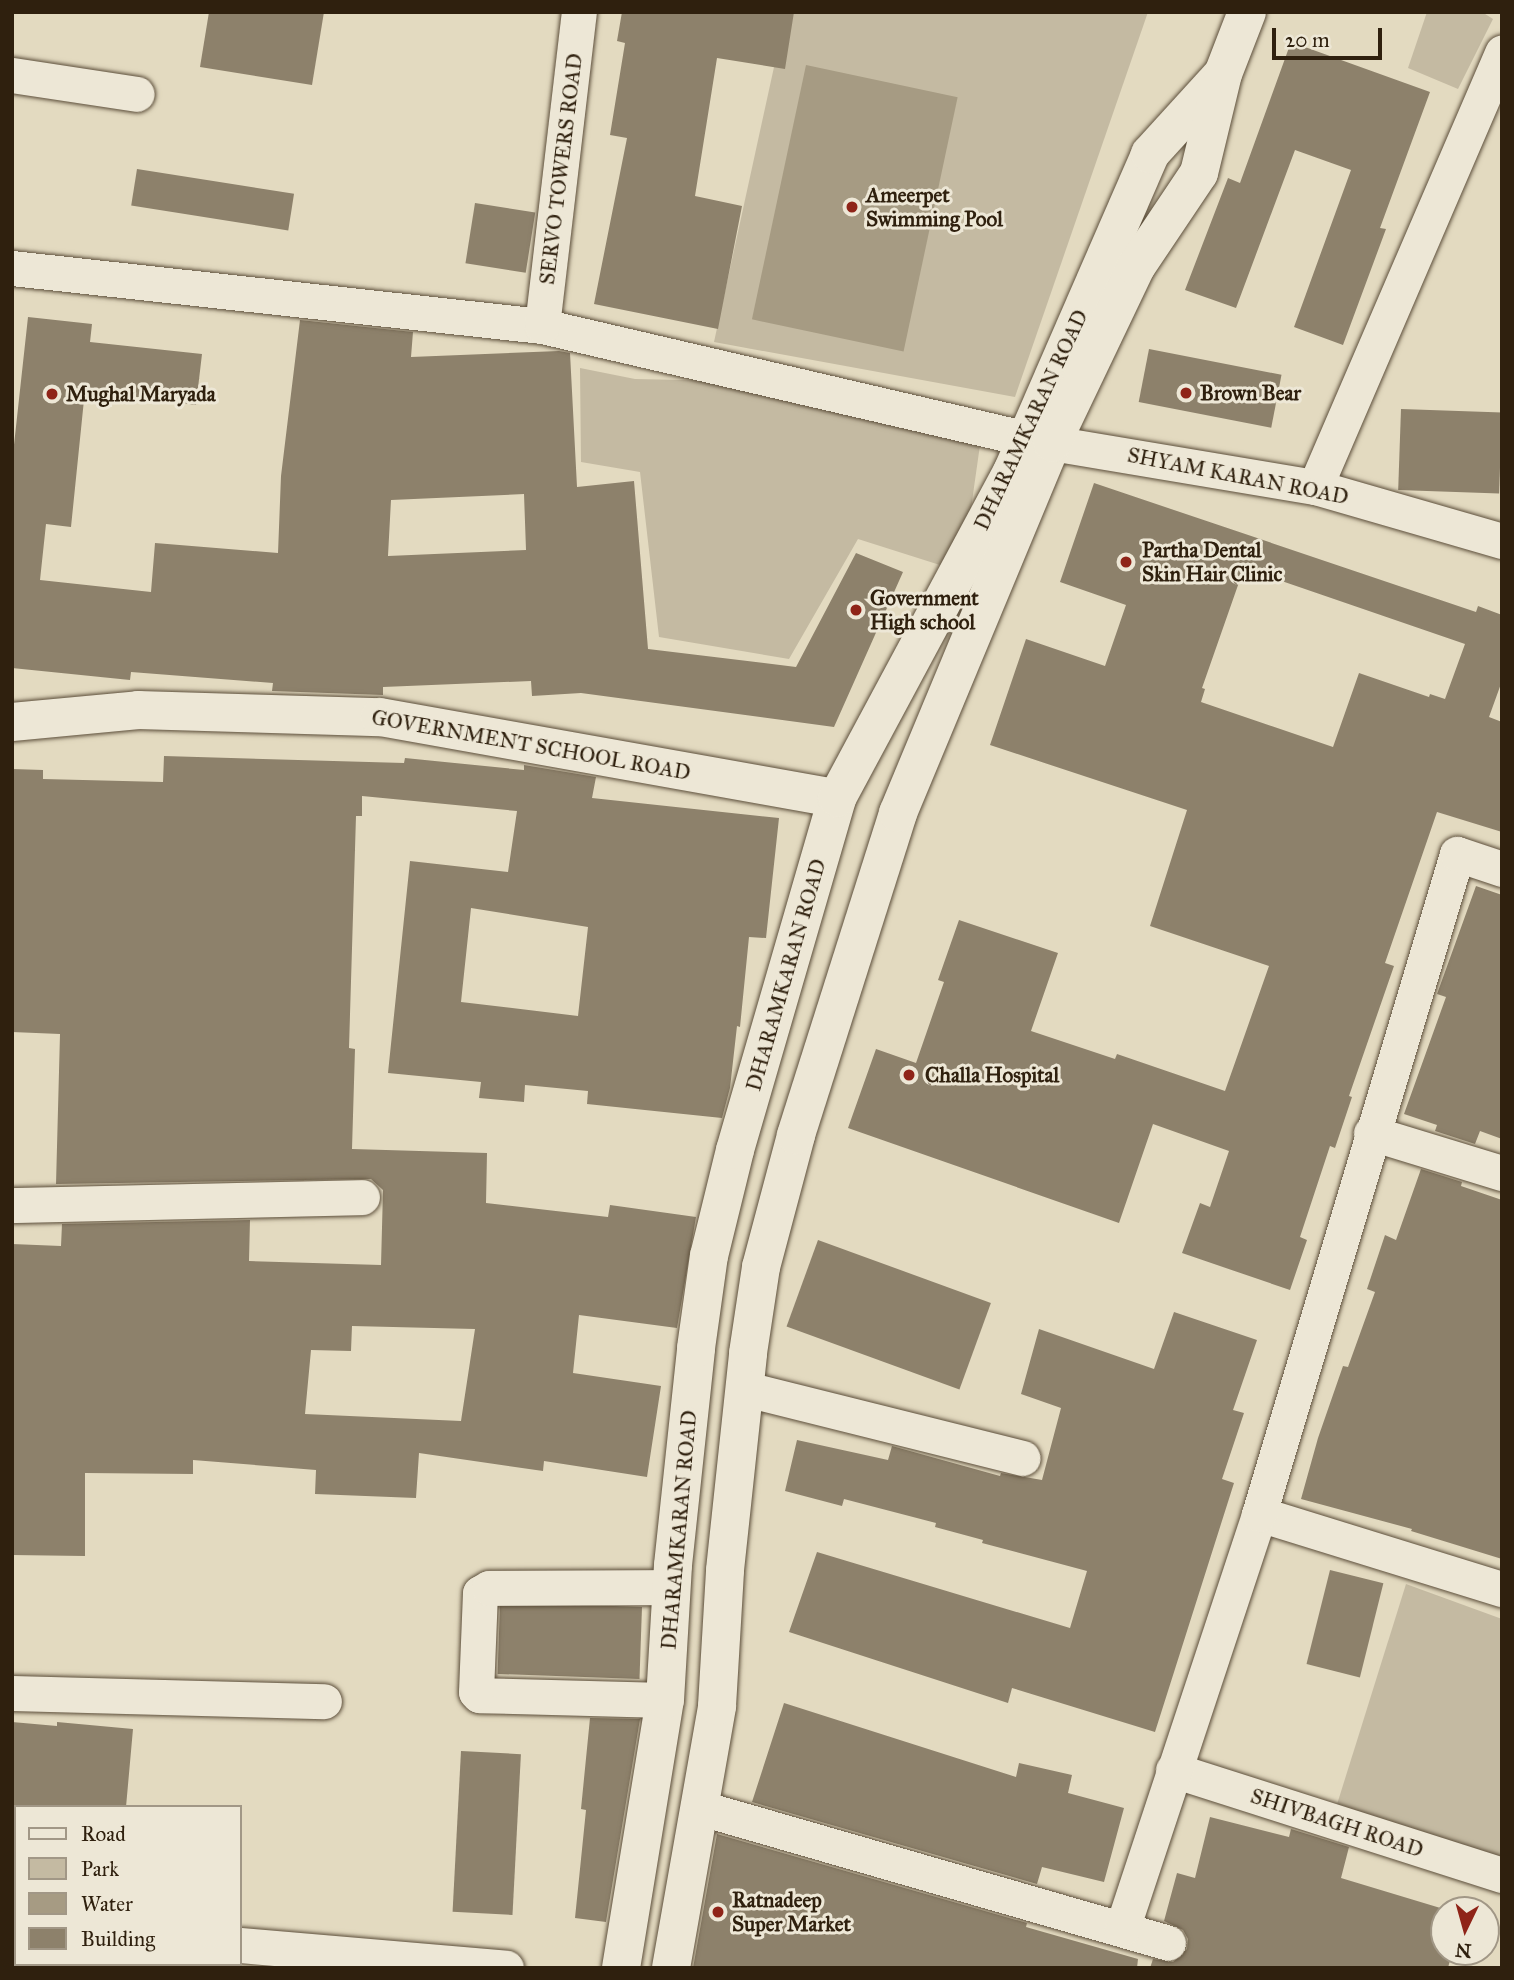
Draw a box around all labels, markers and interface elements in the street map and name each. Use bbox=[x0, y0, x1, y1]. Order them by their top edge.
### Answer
scale bar bbox=[1276, 14, 1386, 58]
text: 20 m bbox=[1285, 27, 1330, 53]
street label: SERVO TOWERS ROAD bbox=[534, 52, 588, 286]
place label: Ameerpet Swimming Pool bbox=[866, 182, 1003, 232]
marker: Ameerpet Swimming Pool bbox=[844, 199, 860, 215]
street label: DHARAMKARAN ROAD bbox=[969, 306, 1093, 534]
place label: Brown Bear bbox=[1200, 380, 1301, 406]
place label: Mughal Maryada bbox=[66, 381, 216, 407]
marker: Brown Bear bbox=[1178, 385, 1194, 401]
marker: Mughal Maryada bbox=[44, 386, 60, 402]
street label: SHYAM KARAN ROAD bbox=[1125, 442, 1351, 510]
place label: Partha Dental Skin Hair Clinic bbox=[1142, 537, 1282, 587]
marker: Partha Dental Skin Hair Clinic bbox=[1116, 552, 1136, 572]
place label: Government High school bbox=[870, 585, 979, 635]
marker: Government High school bbox=[848, 602, 864, 618]
street label: GOVERNMENT SCHOOL ROAD bbox=[370, 705, 692, 785]
street label: DHARAMKARAN ROAD bbox=[741, 856, 831, 1094]
place label: Challa Hospital bbox=[925, 1062, 1059, 1088]
marker: Challa Hospital bbox=[899, 1065, 919, 1085]
street label: DHARAMKARAN ROAD bbox=[656, 1409, 702, 1651]
street label: SHIVBAGH ROAD bbox=[1247, 1783, 1427, 1863]
legend bbox=[14, 1805, 242, 1966]
text: Road bbox=[81, 1821, 126, 1847]
text: Park bbox=[81, 1856, 119, 1882]
place label: Ratnadeep Super Market bbox=[732, 1887, 851, 1937]
text: Water bbox=[81, 1891, 133, 1917]
north arrow bbox=[1430, 1896, 1500, 1966]
marker: Ratnadeep Super Market bbox=[710, 1904, 726, 1920]
text: Building bbox=[81, 1926, 155, 1952]
text: N bbox=[1454, 1938, 1472, 1963]

